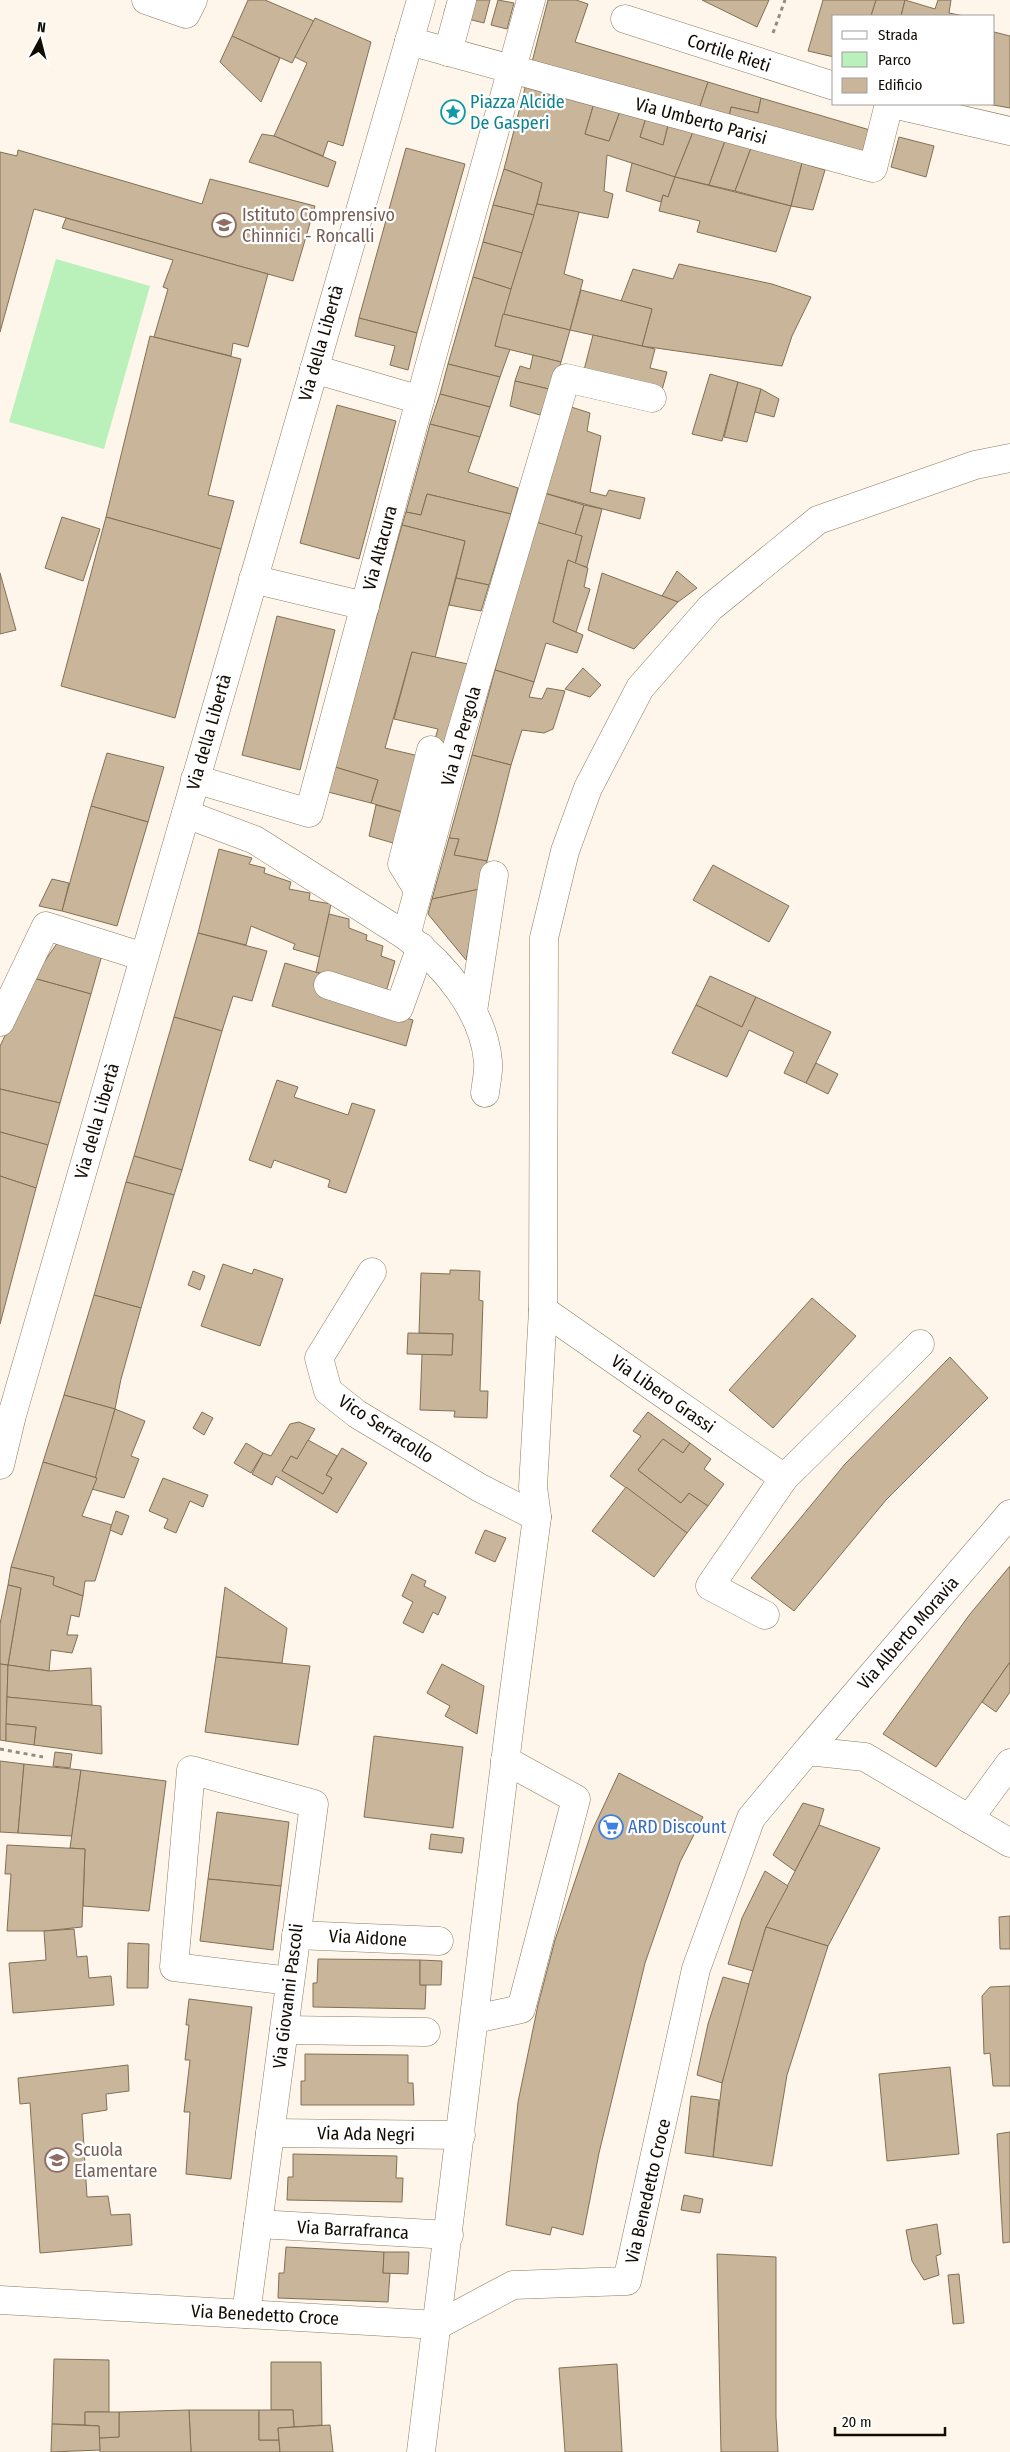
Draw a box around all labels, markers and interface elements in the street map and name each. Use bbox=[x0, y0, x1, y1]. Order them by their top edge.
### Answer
north arrow bbox=[15, 15, 65, 65]
legend bbox=[832, 15, 995, 105]
text: N bbox=[36, 19, 47, 37]
text: Strada bbox=[878, 26, 918, 44]
street label: Cortile Rieti bbox=[685, 29, 773, 77]
text: Parco bbox=[878, 51, 911, 69]
text: Edificio bbox=[878, 76, 923, 94]
place label: Piazza Alcide De Gasperi bbox=[470, 91, 565, 134]
street label: Via Umberto Parisi bbox=[633, 93, 769, 149]
place icon: Piazza Alcide De Gasperi bbox=[440, 99, 466, 125]
place label: Istituto Comprensivo Chinnici - Roncalli bbox=[242, 204, 395, 247]
school or university icon: Istituto Comprensivo Chinnici - Roncalli bbox=[211, 212, 237, 238]
street label: Via della Libertà bbox=[294, 282, 348, 404]
street label: Via Altacura bbox=[358, 503, 402, 593]
street label: Via della Libertà bbox=[182, 671, 236, 793]
street label: Via La Pergola bbox=[436, 684, 486, 788]
street label: Via della Libertà bbox=[70, 1060, 124, 1182]
street label: Via Libero Grassi bbox=[607, 1350, 719, 1438]
street label: Vico Serracollo bbox=[334, 1390, 438, 1468]
street label: Via Alberto Moravia bbox=[853, 1572, 963, 1694]
supermarket icon: ARD Discount bbox=[598, 1814, 624, 1840]
place label: ARD Discount bbox=[628, 1816, 726, 1838]
street label: Via Giovanni Pascoli bbox=[268, 1922, 308, 2070]
street label: Via Aidone bbox=[328, 1925, 408, 1951]
street label: Via Benedetto Croce bbox=[621, 2116, 675, 2266]
street label: Via Ada Negri bbox=[317, 2122, 415, 2146]
place label: Scuola Elamentare bbox=[74, 2139, 157, 2182]
school or university icon: Scuola Elamentare bbox=[44, 2147, 70, 2173]
street label: Via Barrafranca bbox=[296, 2216, 410, 2244]
street label: Via Benedetto Croce bbox=[191, 2300, 340, 2330]
scale bar bbox=[835, 2404, 945, 2436]
text: 20 m bbox=[842, 2413, 872, 2431]

